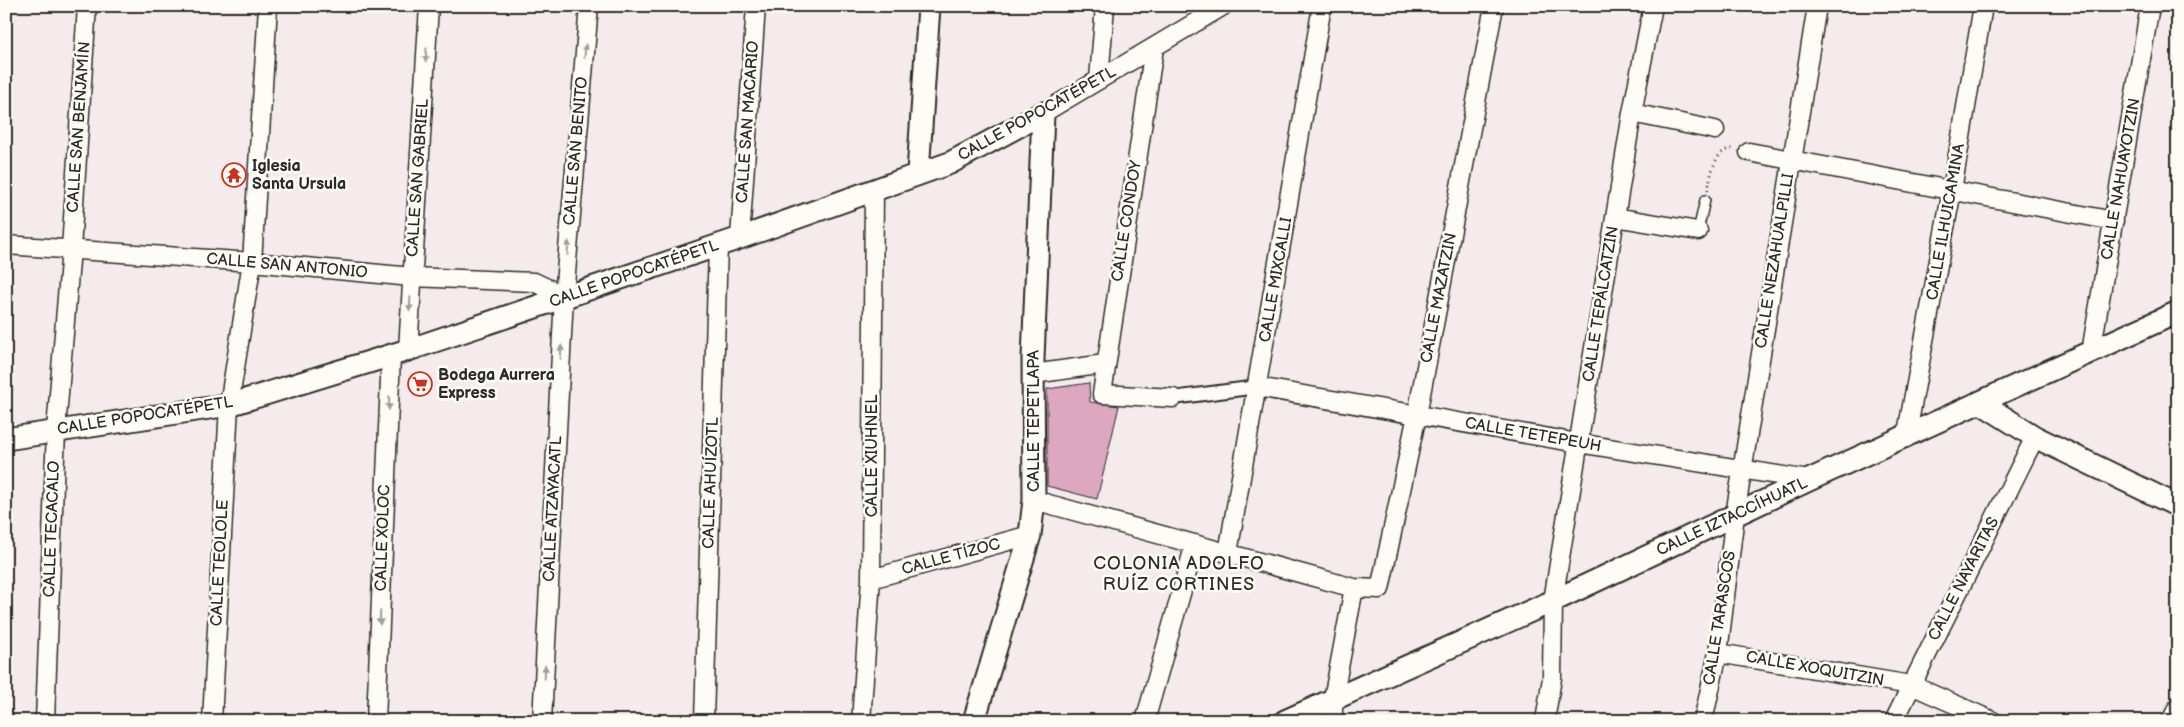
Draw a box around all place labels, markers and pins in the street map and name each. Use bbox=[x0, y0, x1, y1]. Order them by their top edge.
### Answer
place label: Iglesia Santa Ursula bbox=[252, 157, 346, 194]
temple icon: Iglesia Santa Ursula bbox=[221, 162, 247, 188]
place label: Bodega Aurrera Express bbox=[438, 366, 555, 403]
supermarket icon: Bodega Aurrera Express bbox=[407, 371, 433, 397]

